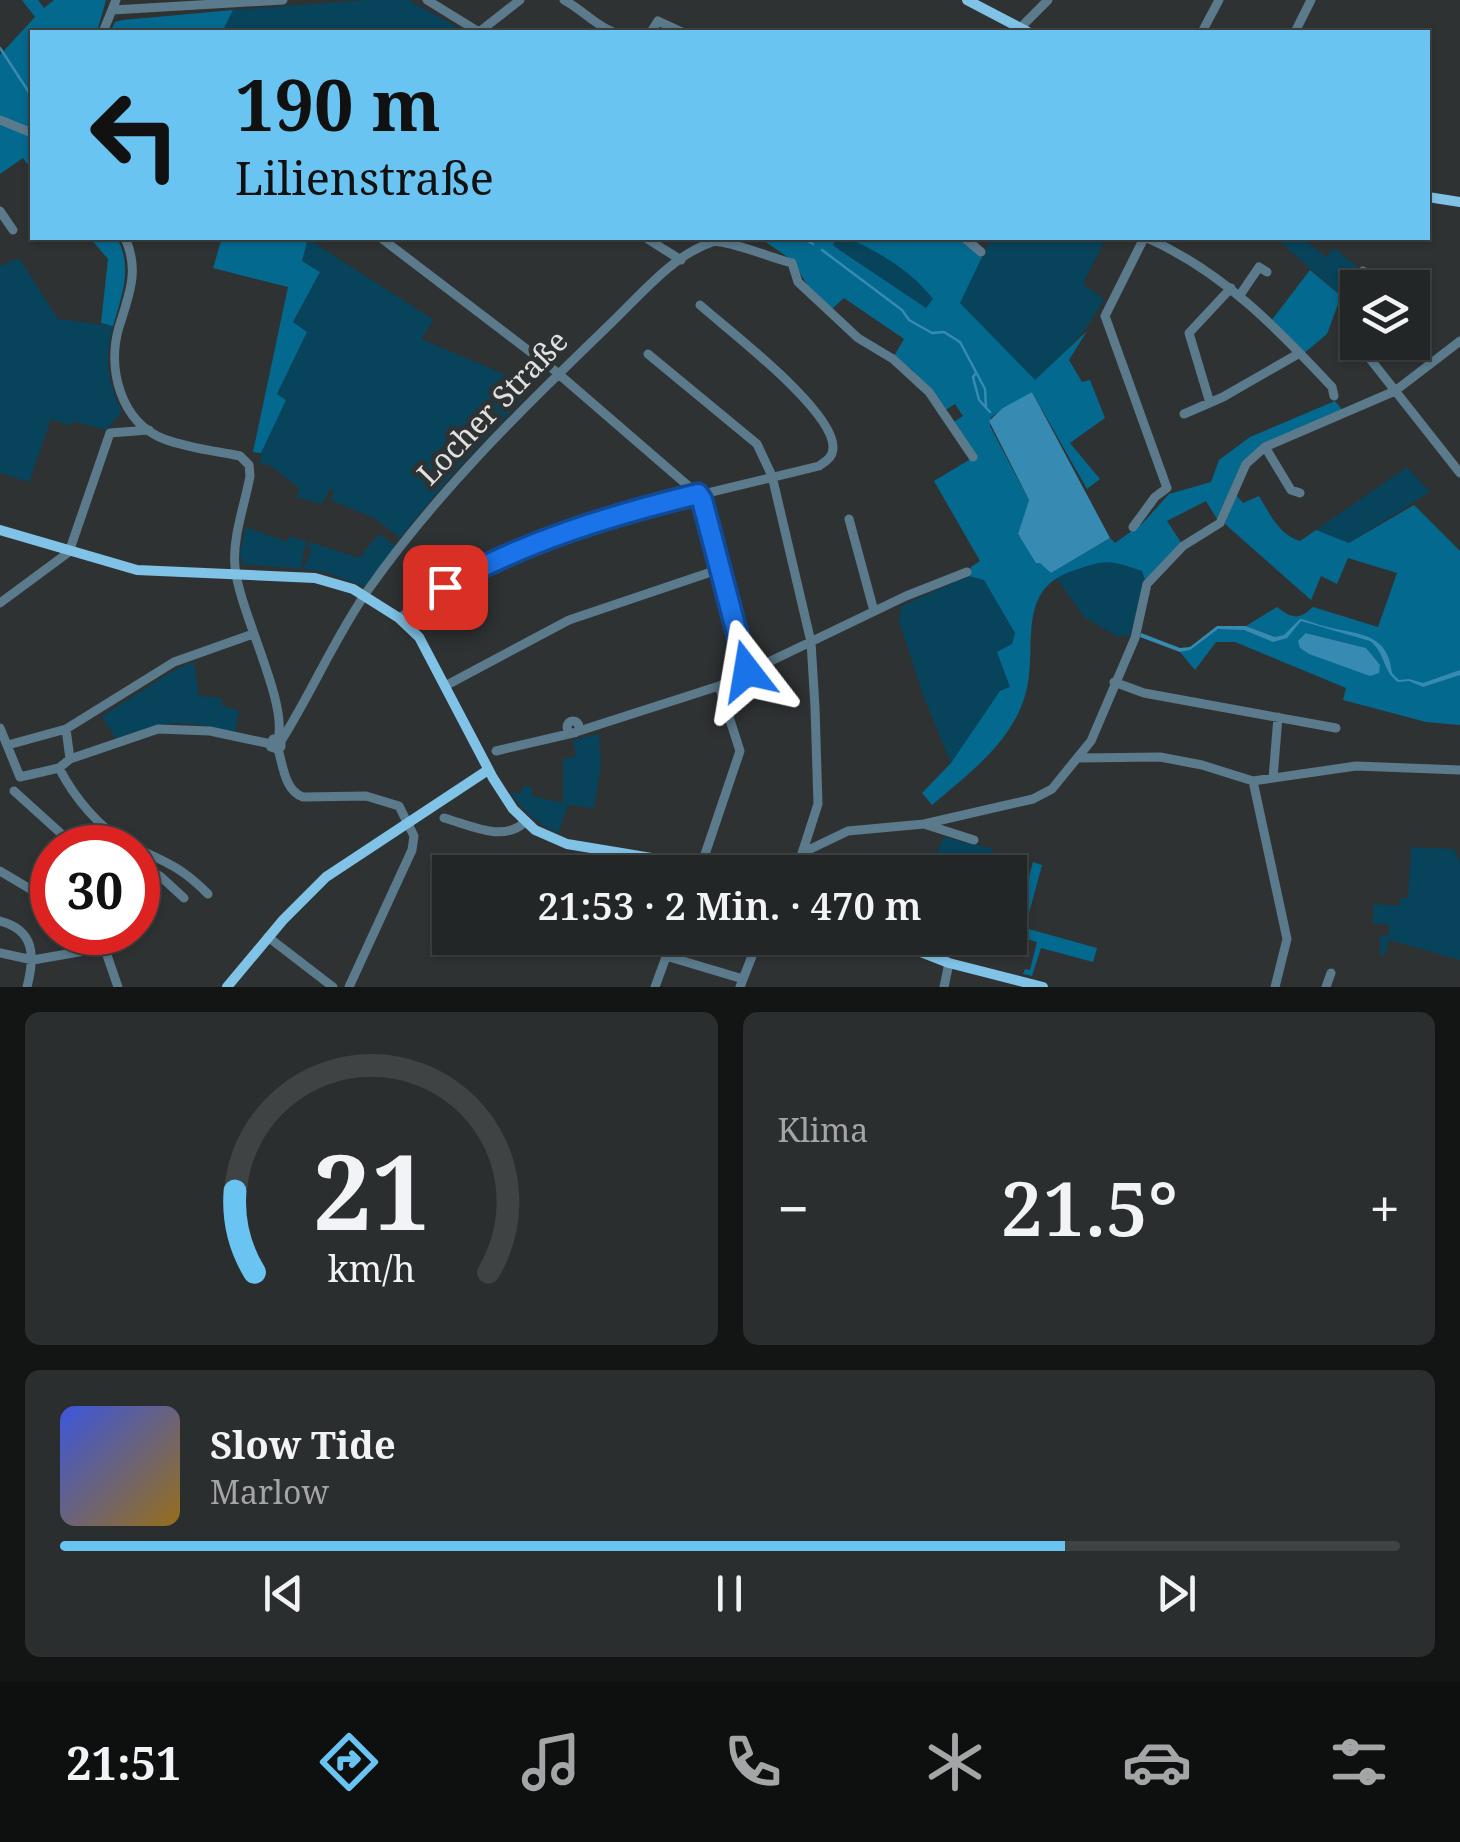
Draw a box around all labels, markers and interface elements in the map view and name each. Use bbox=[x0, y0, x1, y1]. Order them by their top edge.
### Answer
text: 190 m bbox=[235, 56, 441, 152]
icon: left bbox=[70, 70, 200, 200]
text: Lilienstraße bbox=[235, 147, 494, 208]
map controls bbox=[1340, 270, 1430, 360]
button: layers bbox=[1340, 270, 1430, 360]
street label: Locher Straße bbox=[408, 321, 576, 493]
pin bbox=[403, 545, 488, 630]
icon: arrive bbox=[418, 560, 473, 615]
position arrow bbox=[695, 619, 799, 723]
speed limit sign: 30 bbox=[30, 825, 160, 955]
text: 21:53 · 2 Min. · 470 m bbox=[537, 879, 922, 931]
text: Klima bbox=[778, 1108, 868, 1151]
text: 21 bbox=[312, 1119, 430, 1260]
text: 21.5° bbox=[1001, 1156, 1178, 1258]
text: − bbox=[778, 1170, 809, 1245]
text: + bbox=[1369, 1170, 1400, 1245]
text: km/h bbox=[327, 1244, 415, 1292]
text: Slow Tide bbox=[210, 1418, 396, 1470]
text: Marlow bbox=[210, 1470, 329, 1513]
icon: previous bbox=[256, 1566, 311, 1621]
icon: pause bbox=[702, 1566, 757, 1621]
icon: next bbox=[1149, 1566, 1204, 1621]
icon: directions bbox=[314, 1727, 384, 1797]
icon: music bbox=[516, 1727, 586, 1797]
icon: phone bbox=[718, 1727, 788, 1797]
icon: climate bbox=[920, 1727, 990, 1797]
icon: car bbox=[1122, 1727, 1192, 1797]
icon: filters bbox=[1324, 1727, 1394, 1797]
text: 21:51 bbox=[66, 1732, 181, 1793]

